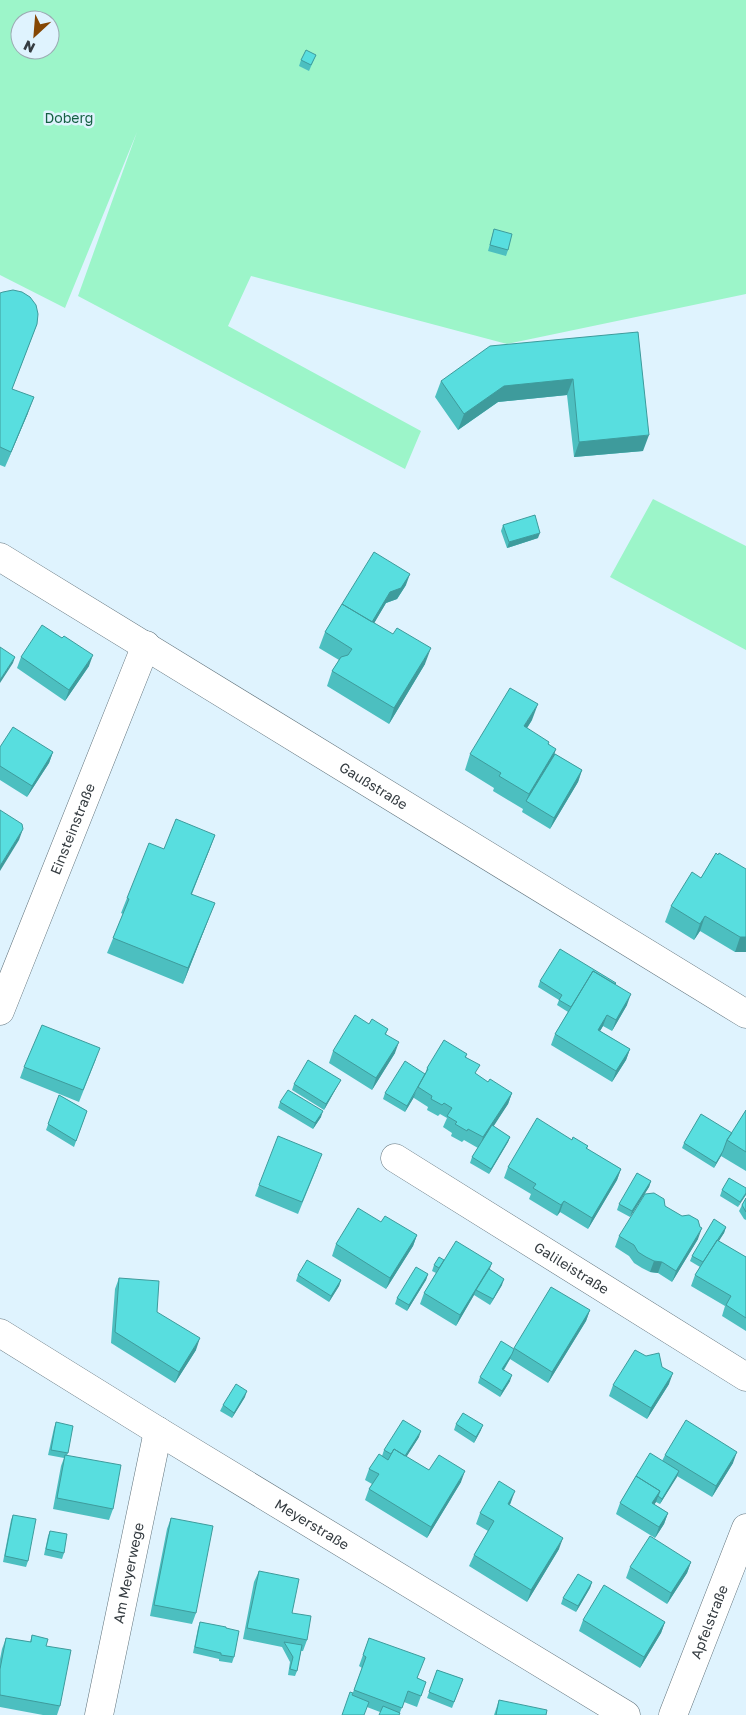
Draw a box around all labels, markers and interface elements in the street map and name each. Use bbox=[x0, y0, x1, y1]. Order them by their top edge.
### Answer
north arrow bbox=[10, 10, 60, 60]
text: N bbox=[21, 37, 38, 57]
park label: Doberg bbox=[45, 109, 93, 126]
street label: Gaußstraße bbox=[337, 758, 411, 813]
street label: Einsteinstraße bbox=[46, 781, 98, 877]
street label: Galileistraße bbox=[531, 1238, 612, 1297]
street label: Meyerstraße bbox=[272, 1495, 352, 1553]
street label: Am Meyerwege bbox=[109, 1521, 147, 1625]
street label: Apfelstraße bbox=[687, 1582, 731, 1661]

